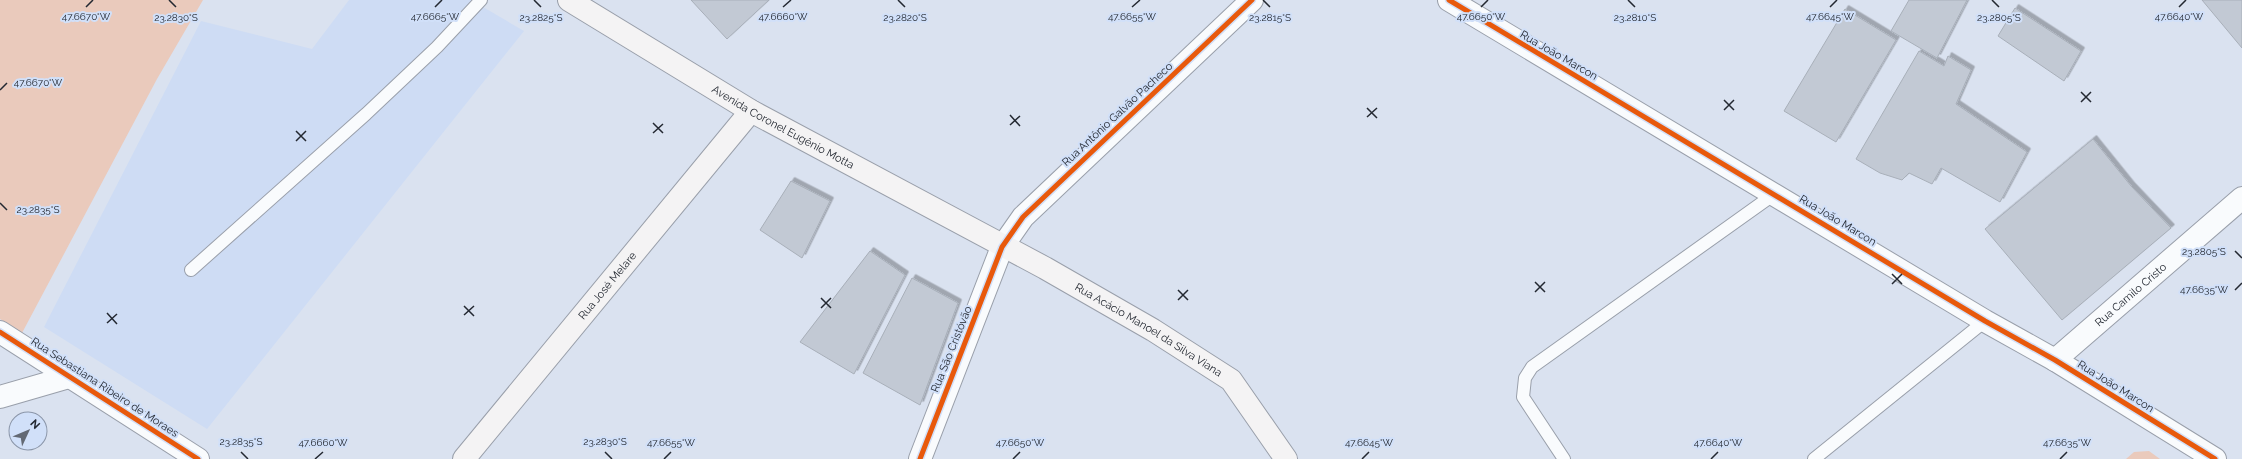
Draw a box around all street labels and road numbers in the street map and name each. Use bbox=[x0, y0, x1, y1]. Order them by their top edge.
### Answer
street label: Rua João Marcon bbox=[1518, 28, 1600, 83]
street label: Rua Antônio Galvão Pacheco bbox=[1059, 59, 1176, 169]
street label: Avenida Coronel Eugênio Motta bbox=[709, 83, 856, 172]
street label: Rua João Marcon bbox=[1797, 192, 1879, 249]
street label: Rua José Melare bbox=[576, 249, 640, 322]
street label: Rua Camilo Cristo bbox=[2093, 260, 2170, 329]
street label: Rua Acácio Manoel da Silva Viana bbox=[1072, 281, 1224, 380]
street label: Rua São Cristóvão bbox=[928, 304, 975, 394]
street label: Rua Sebastiana Ribeiro de Moraes bbox=[29, 335, 181, 440]
street label: Rua João Marcon bbox=[2075, 358, 2156, 415]

